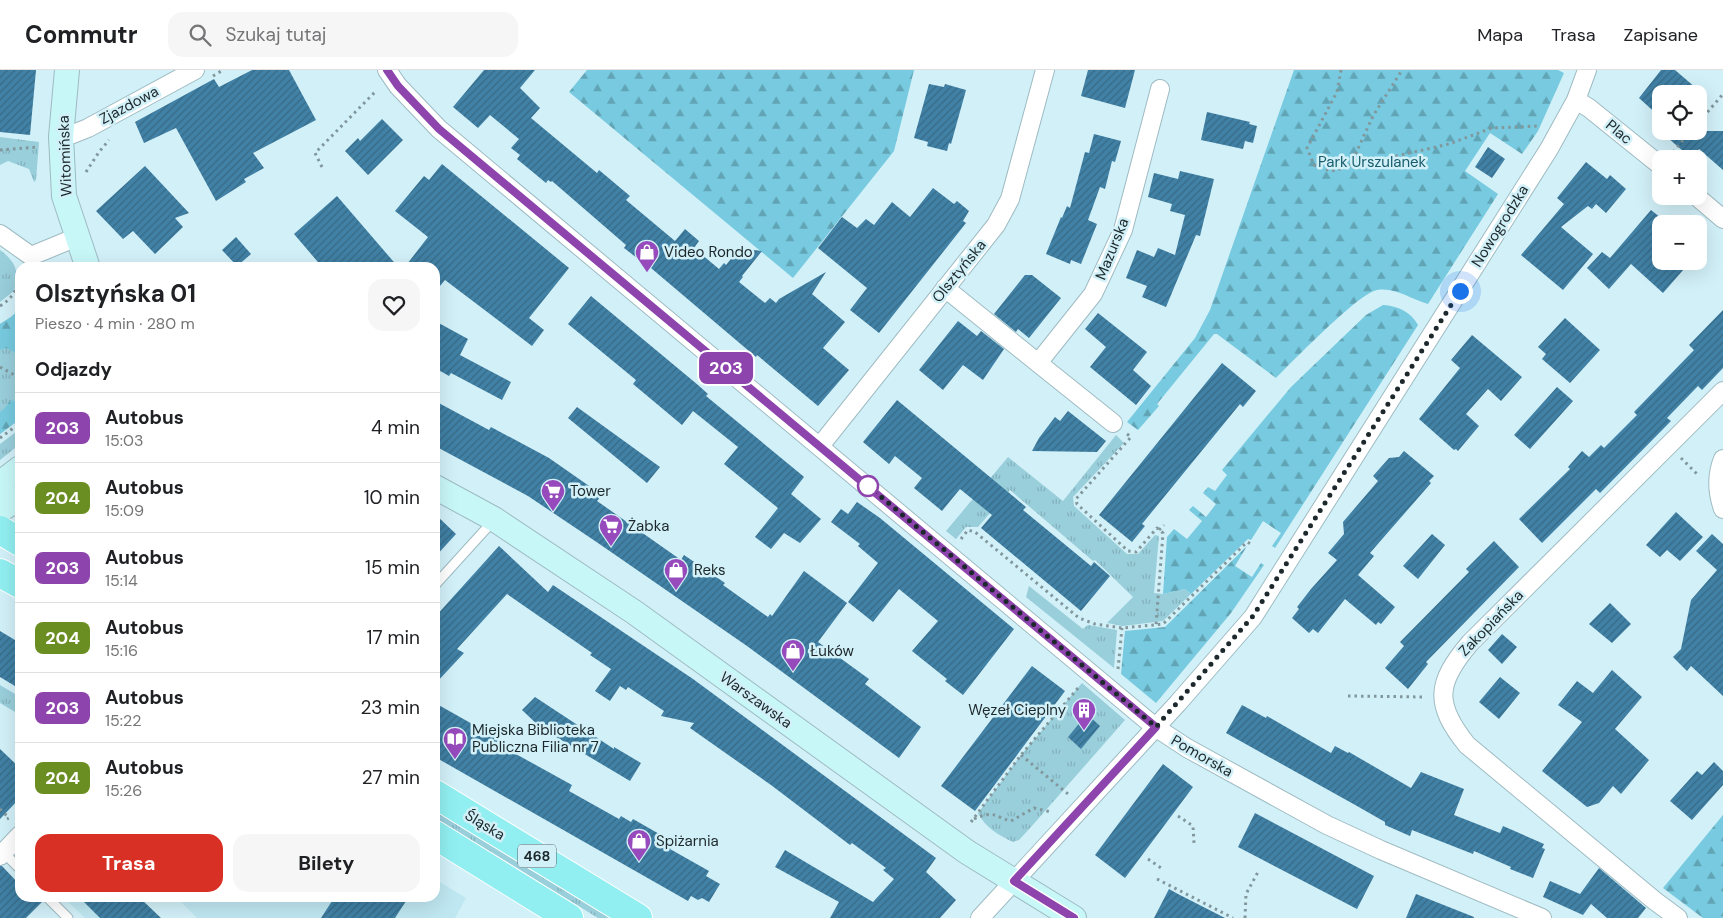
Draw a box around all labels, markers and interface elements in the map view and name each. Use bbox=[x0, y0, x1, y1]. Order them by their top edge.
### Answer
search box bbox=[168, 12, 518, 57]
text: Commutr bbox=[25, 19, 138, 50]
icon: search bbox=[186, 21, 214, 49]
text: Szukaj tutaj bbox=[226, 22, 326, 47]
text: Mapa bbox=[1477, 23, 1523, 47]
text: Trasa bbox=[1551, 23, 1595, 47]
text: Zapisane bbox=[1623, 23, 1698, 47]
street label: Zjazdowa bbox=[96, 81, 162, 129]
map controls bbox=[1652, 85, 1707, 270]
button: locate bbox=[1652, 85, 1707, 140]
street label: Witomińska bbox=[54, 115, 76, 197]
street label: Plac bbox=[1602, 115, 1636, 149]
button: + bbox=[1652, 150, 1707, 205]
park label: Park Urszulanek bbox=[1318, 152, 1427, 172]
street label: Nowogrodzka bbox=[1467, 181, 1533, 271]
street label: Mazurska bbox=[1091, 215, 1133, 283]
button: − bbox=[1652, 215, 1707, 270]
street label: Olsztyńska bbox=[928, 235, 990, 307]
shop icon: Video Rondo bbox=[634, 239, 660, 273]
place label: Video Rondo bbox=[664, 242, 753, 262]
text: Olsztyńska 01 bbox=[35, 278, 196, 309]
button: heart bbox=[368, 279, 420, 331]
your location bbox=[1448, 279, 1473, 304]
text: Pieszo · 4 min · 280 m bbox=[35, 313, 195, 334]
line badge: 203 bbox=[697, 352, 755, 384]
text: 203 bbox=[709, 356, 743, 380]
text: Odjazdy bbox=[35, 357, 112, 382]
text: Autobus bbox=[105, 405, 184, 430]
text: 4 min bbox=[371, 415, 420, 440]
text: 203 bbox=[46, 416, 79, 440]
text: 15:03 bbox=[105, 430, 143, 451]
text: Autobus bbox=[105, 475, 184, 500]
unlabelled marker bbox=[857, 475, 879, 497]
supermarket icon: Tower bbox=[540, 478, 566, 512]
place label: Tower bbox=[570, 481, 611, 501]
text: 10 min bbox=[364, 485, 420, 510]
text: 204 bbox=[45, 486, 80, 510]
text: 15:09 bbox=[105, 500, 144, 521]
supermarket icon: Żabka bbox=[598, 513, 624, 547]
place label: Żabka bbox=[628, 516, 669, 536]
text: Autobus bbox=[105, 545, 184, 570]
text: 15 min bbox=[365, 555, 420, 580]
text: 203 bbox=[46, 556, 79, 580]
shop icon: Reks bbox=[663, 557, 689, 591]
place label: Reks bbox=[694, 560, 726, 580]
text: 15:14 bbox=[105, 570, 138, 591]
street label: Zakopiańska bbox=[1454, 585, 1528, 661]
text: Autobus bbox=[105, 615, 184, 640]
text: 17 min bbox=[366, 625, 420, 650]
text: 204 bbox=[45, 626, 80, 650]
shop icon: Łuków bbox=[780, 638, 806, 672]
text: 15:16 bbox=[105, 640, 138, 661]
place label: Łuków bbox=[810, 641, 855, 661]
street label: Warszawska bbox=[716, 667, 796, 733]
text: Autobus bbox=[105, 685, 184, 710]
text: 23 min bbox=[360, 695, 420, 720]
text: 203 bbox=[46, 696, 79, 720]
building icon: Węzeł Cieplny bbox=[1071, 697, 1097, 731]
place label: Węzeł Cieplny bbox=[968, 700, 1067, 720]
text: 15:22 bbox=[105, 710, 141, 731]
place label: Miejska Biblioteka Publiczna Filia nr 7 bbox=[472, 720, 599, 757]
library icon: Miejska Biblioteka Publiczna Filia nr 7 bbox=[442, 726, 468, 760]
street label: Pomorska bbox=[1167, 730, 1237, 782]
text: Autobus bbox=[105, 755, 184, 780]
text: 27 min bbox=[362, 765, 420, 790]
text: 204 bbox=[45, 766, 80, 790]
text: 15:26 bbox=[105, 780, 142, 801]
street label: Śląska bbox=[461, 805, 509, 845]
shop icon: Spiżarnia bbox=[626, 828, 652, 862]
place label: Spiżarnia bbox=[656, 831, 719, 851]
button: Trasa bbox=[35, 834, 223, 892]
button: Bilety bbox=[233, 834, 420, 892]
road number: 468 bbox=[518, 844, 556, 868]

